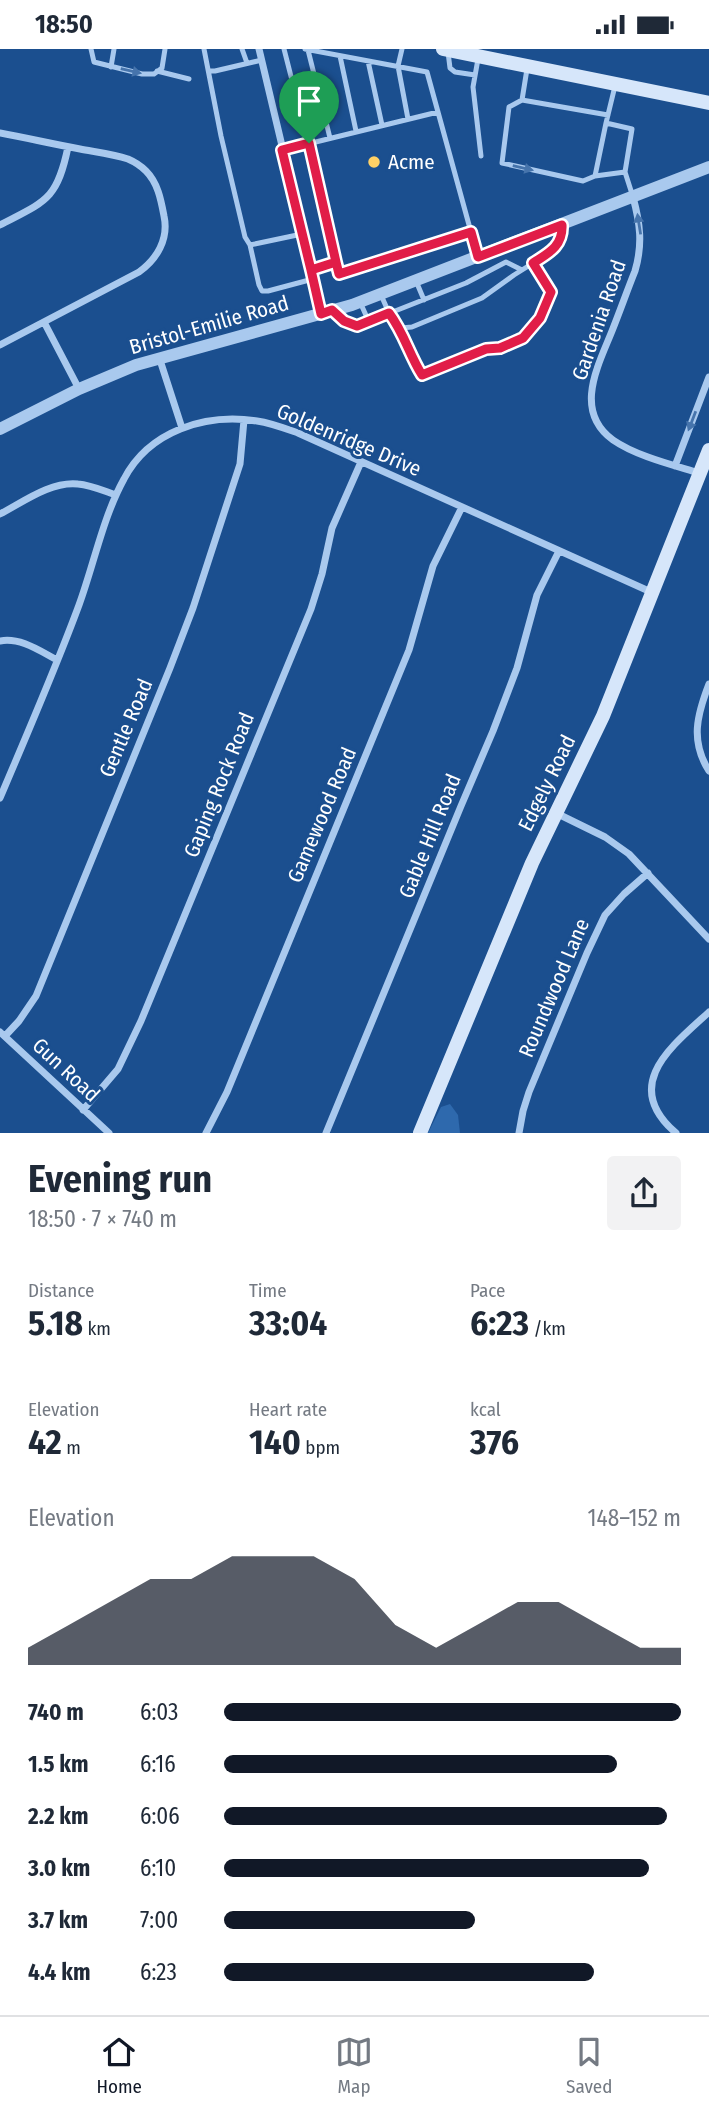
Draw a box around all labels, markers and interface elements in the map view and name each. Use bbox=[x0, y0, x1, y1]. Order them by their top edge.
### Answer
text: 18:50 bbox=[35, 9, 93, 40]
one-way arrow bbox=[120, 66, 142, 77]
pin bbox=[279, 71, 339, 143]
icon: arrive bbox=[290, 82, 328, 120]
place label: Acme bbox=[388, 149, 435, 175]
marker: Acme bbox=[366, 154, 382, 170]
one-way arrow bbox=[512, 163, 534, 174]
one-way arrow bbox=[633, 213, 644, 235]
street label: Gardenia Road bbox=[566, 256, 632, 384]
street label: Bristol-Emilie Road bbox=[126, 290, 292, 360]
street label: Goldenridge Drive bbox=[273, 398, 425, 482]
one-way arrow bbox=[686, 411, 697, 432]
street label: Gentle Road bbox=[94, 675, 158, 781]
street label: Gaping Rock Road bbox=[178, 709, 260, 861]
street label: Edgely Road bbox=[513, 731, 581, 835]
street label: Gamewood Road bbox=[282, 743, 362, 887]
street label: Gable Hill Road bbox=[393, 770, 467, 902]
street label: Roundwood Lane bbox=[513, 915, 595, 1061]
street label: Gun Road bbox=[27, 1032, 105, 1108]
text: Evening run bbox=[28, 1156, 212, 1202]
button: share bbox=[607, 1156, 681, 1230]
text: 18:50 · 7 × 740 m bbox=[28, 1205, 177, 1233]
text: Distance bbox=[28, 1279, 95, 1302]
text: Time bbox=[249, 1279, 287, 1302]
text: Pace bbox=[470, 1279, 505, 1302]
text: 5.18 bbox=[28, 1302, 83, 1344]
text: 33:04 bbox=[249, 1302, 327, 1344]
text: 6:23 bbox=[470, 1302, 529, 1344]
text: km bbox=[83, 1317, 111, 1340]
text: /km bbox=[529, 1317, 566, 1340]
text: Elevation bbox=[28, 1398, 100, 1421]
text: Heart rate bbox=[249, 1398, 327, 1421]
text: kcal bbox=[470, 1398, 501, 1421]
text: 42 bbox=[28, 1421, 62, 1463]
text: 140 bbox=[249, 1421, 301, 1463]
text: 376 bbox=[470, 1421, 519, 1463]
text: m bbox=[62, 1436, 81, 1459]
text: bpm bbox=[301, 1436, 340, 1459]
text: Elevation bbox=[28, 1504, 115, 1532]
text: 148–152 m bbox=[588, 1504, 681, 1532]
text: 740 m bbox=[28, 1698, 84, 1726]
text: 6:03 bbox=[140, 1698, 178, 1726]
text: 1.5 km bbox=[28, 1750, 89, 1778]
text: 6:16 bbox=[140, 1750, 176, 1778]
text: 2.2 km bbox=[28, 1802, 89, 1830]
text: 6:06 bbox=[140, 1802, 180, 1830]
text: 3.0 km bbox=[28, 1854, 90, 1882]
text: 6:10 bbox=[140, 1854, 176, 1882]
text: 3.7 km bbox=[28, 1906, 88, 1934]
text: 7:00 bbox=[140, 1906, 178, 1934]
text: 4.4 km bbox=[28, 1958, 90, 1986]
text: 6:23 bbox=[140, 1958, 177, 1986]
tab: Home bbox=[97, 2033, 142, 2098]
tab: Map bbox=[335, 2033, 373, 2098]
tab: Saved bbox=[566, 2033, 612, 2098]

